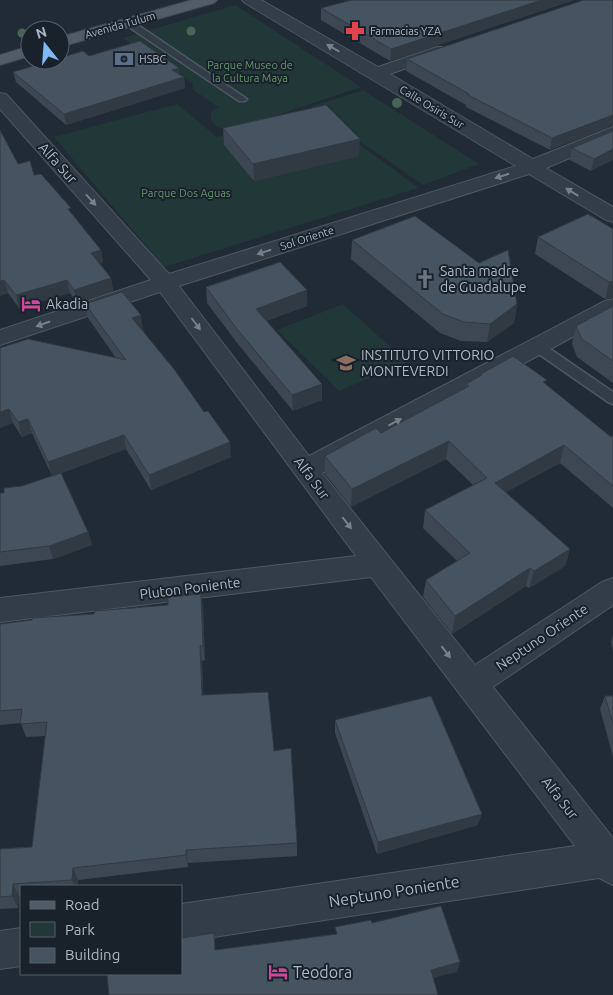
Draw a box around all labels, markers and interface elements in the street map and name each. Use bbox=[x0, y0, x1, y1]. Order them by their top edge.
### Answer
street label: Avenida Tulum bbox=[83, 9, 157, 41]
north arrow bbox=[20, 20, 70, 70]
pharmacy icon: Farmacias YZA bbox=[344, 20, 366, 42]
text: N bbox=[34, 23, 49, 42]
place label: Farmacias YZA bbox=[370, 25, 442, 37]
one-way arrow bbox=[327, 44, 340, 53]
bank icon: HSBC bbox=[113, 48, 135, 70]
place label: HSBC bbox=[139, 53, 166, 65]
park label: Parque Museo de la Cultura Maya bbox=[207, 59, 293, 84]
street label: Calle Osiris Sur bbox=[398, 83, 467, 131]
street label: Alfa Sur bbox=[36, 139, 81, 187]
one-way arrow bbox=[495, 173, 510, 181]
park label: Parque Dos Aguas bbox=[141, 187, 231, 199]
one-way arrow bbox=[565, 187, 578, 196]
one-way arrow bbox=[85, 193, 97, 205]
street label: Sol Oriente bbox=[279, 224, 335, 252]
one-way arrow bbox=[256, 248, 271, 256]
place label: Santa madre de Guadalupe bbox=[440, 263, 527, 295]
church icon: Santa madre de Guadalupe bbox=[414, 268, 436, 290]
hotel icon: Akadia bbox=[20, 293, 42, 315]
place label: Akadia bbox=[46, 296, 88, 312]
one-way arrow bbox=[191, 317, 201, 331]
one-way arrow bbox=[35, 320, 50, 328]
place label: INSTITUTO VITTORIO MONTEVERDI bbox=[361, 347, 495, 379]
school or university icon: INSTITUTO VITTORIO MONTEVERDI bbox=[335, 352, 357, 374]
one-way arrow bbox=[387, 418, 402, 426]
street label: Alfa Sur bbox=[291, 454, 334, 503]
one-way arrow bbox=[341, 516, 352, 529]
street label: Pluton Poniente bbox=[139, 574, 241, 602]
street label: Neptuno Oriente bbox=[493, 600, 591, 674]
one-way arrow bbox=[441, 645, 452, 658]
street label: Alfa Sur bbox=[539, 774, 582, 823]
street label: Neptuno Poniente bbox=[327, 872, 461, 910]
legend bbox=[20, 885, 182, 975]
text: Road bbox=[65, 896, 100, 913]
text: Park bbox=[65, 921, 95, 938]
text: Building bbox=[65, 946, 120, 963]
hotel icon: Teodora bbox=[267, 961, 289, 983]
place label: Teodora bbox=[293, 963, 352, 981]

